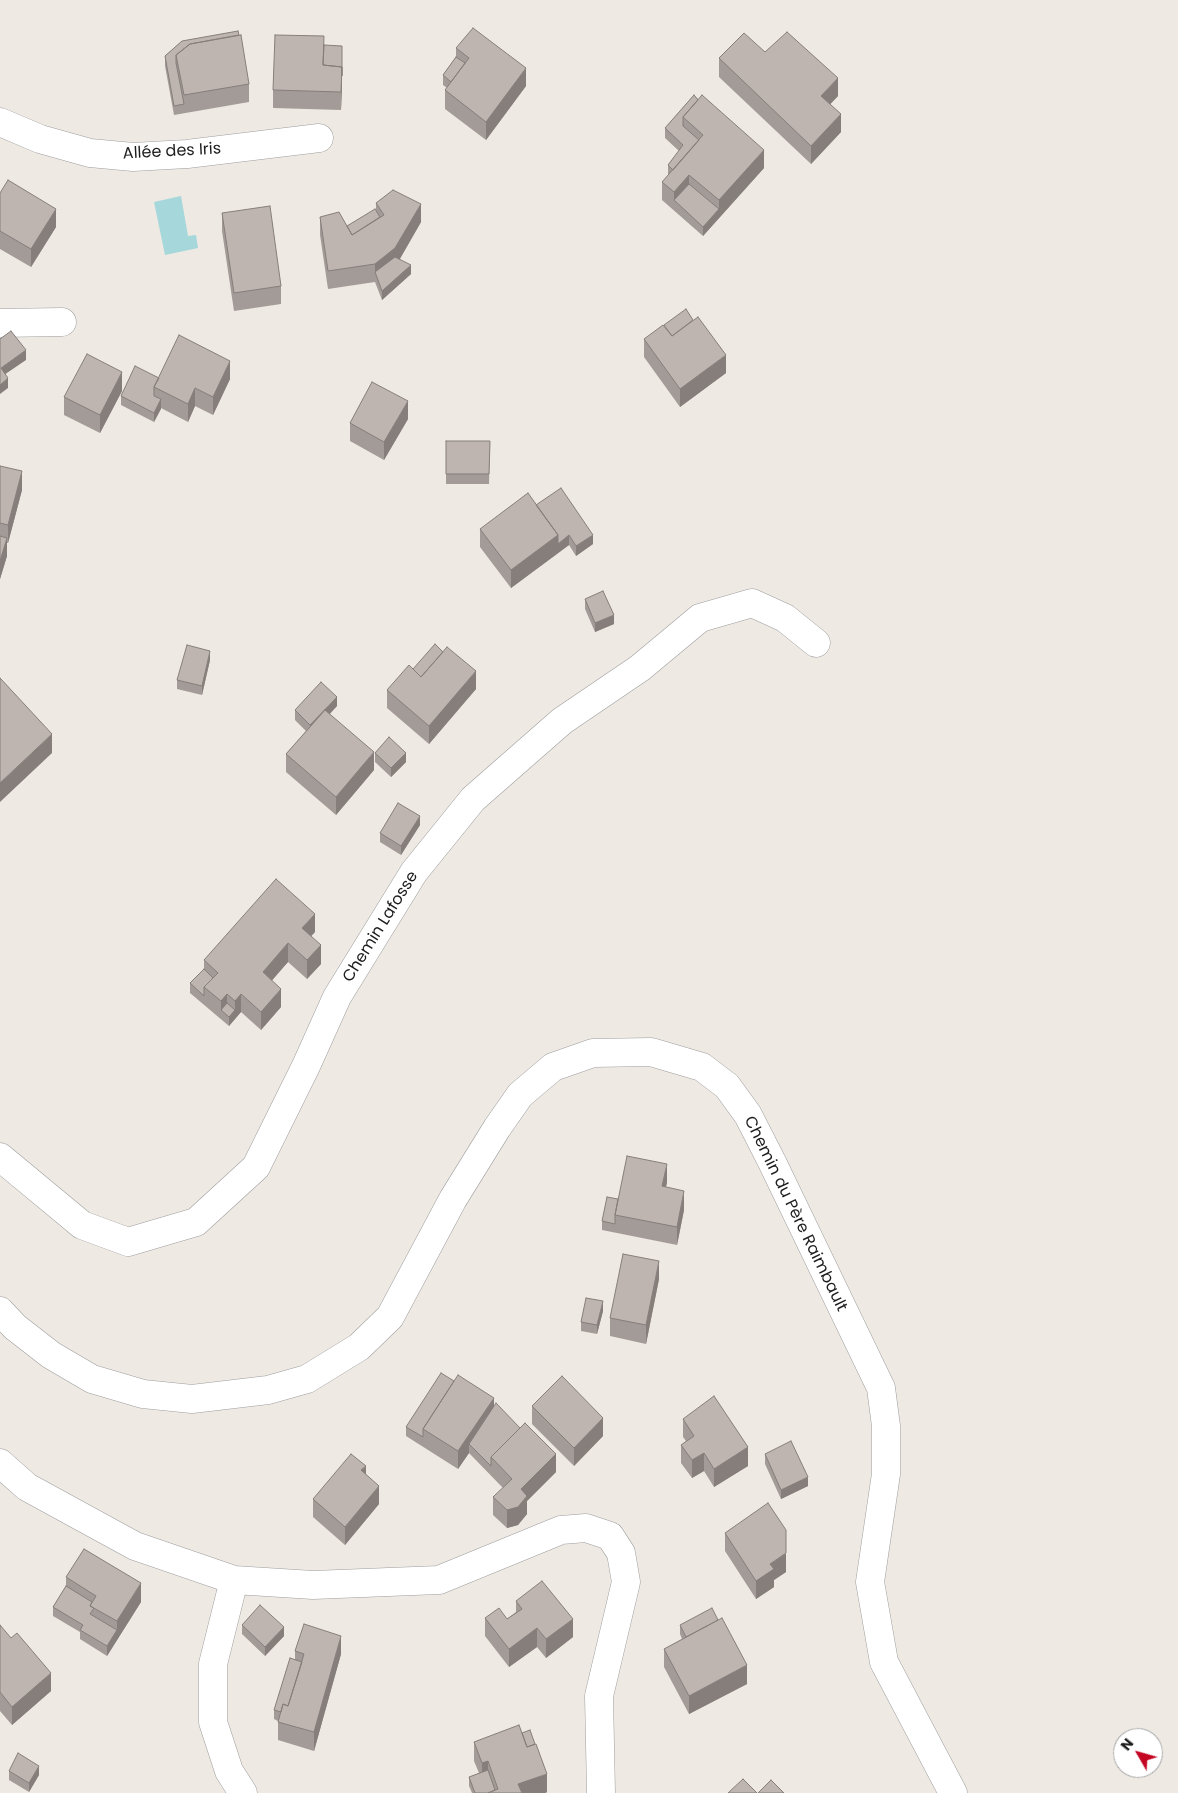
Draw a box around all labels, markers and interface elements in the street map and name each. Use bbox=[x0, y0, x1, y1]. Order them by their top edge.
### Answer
street label: Allée des Iris bbox=[122, 140, 222, 164]
street label: Chemin Lafosse bbox=[339, 868, 423, 986]
street label: Chemin du Père Raimbault bbox=[739, 1113, 851, 1315]
north arrow bbox=[1113, 1728, 1163, 1778]
text: N bbox=[1116, 1734, 1138, 1755]

